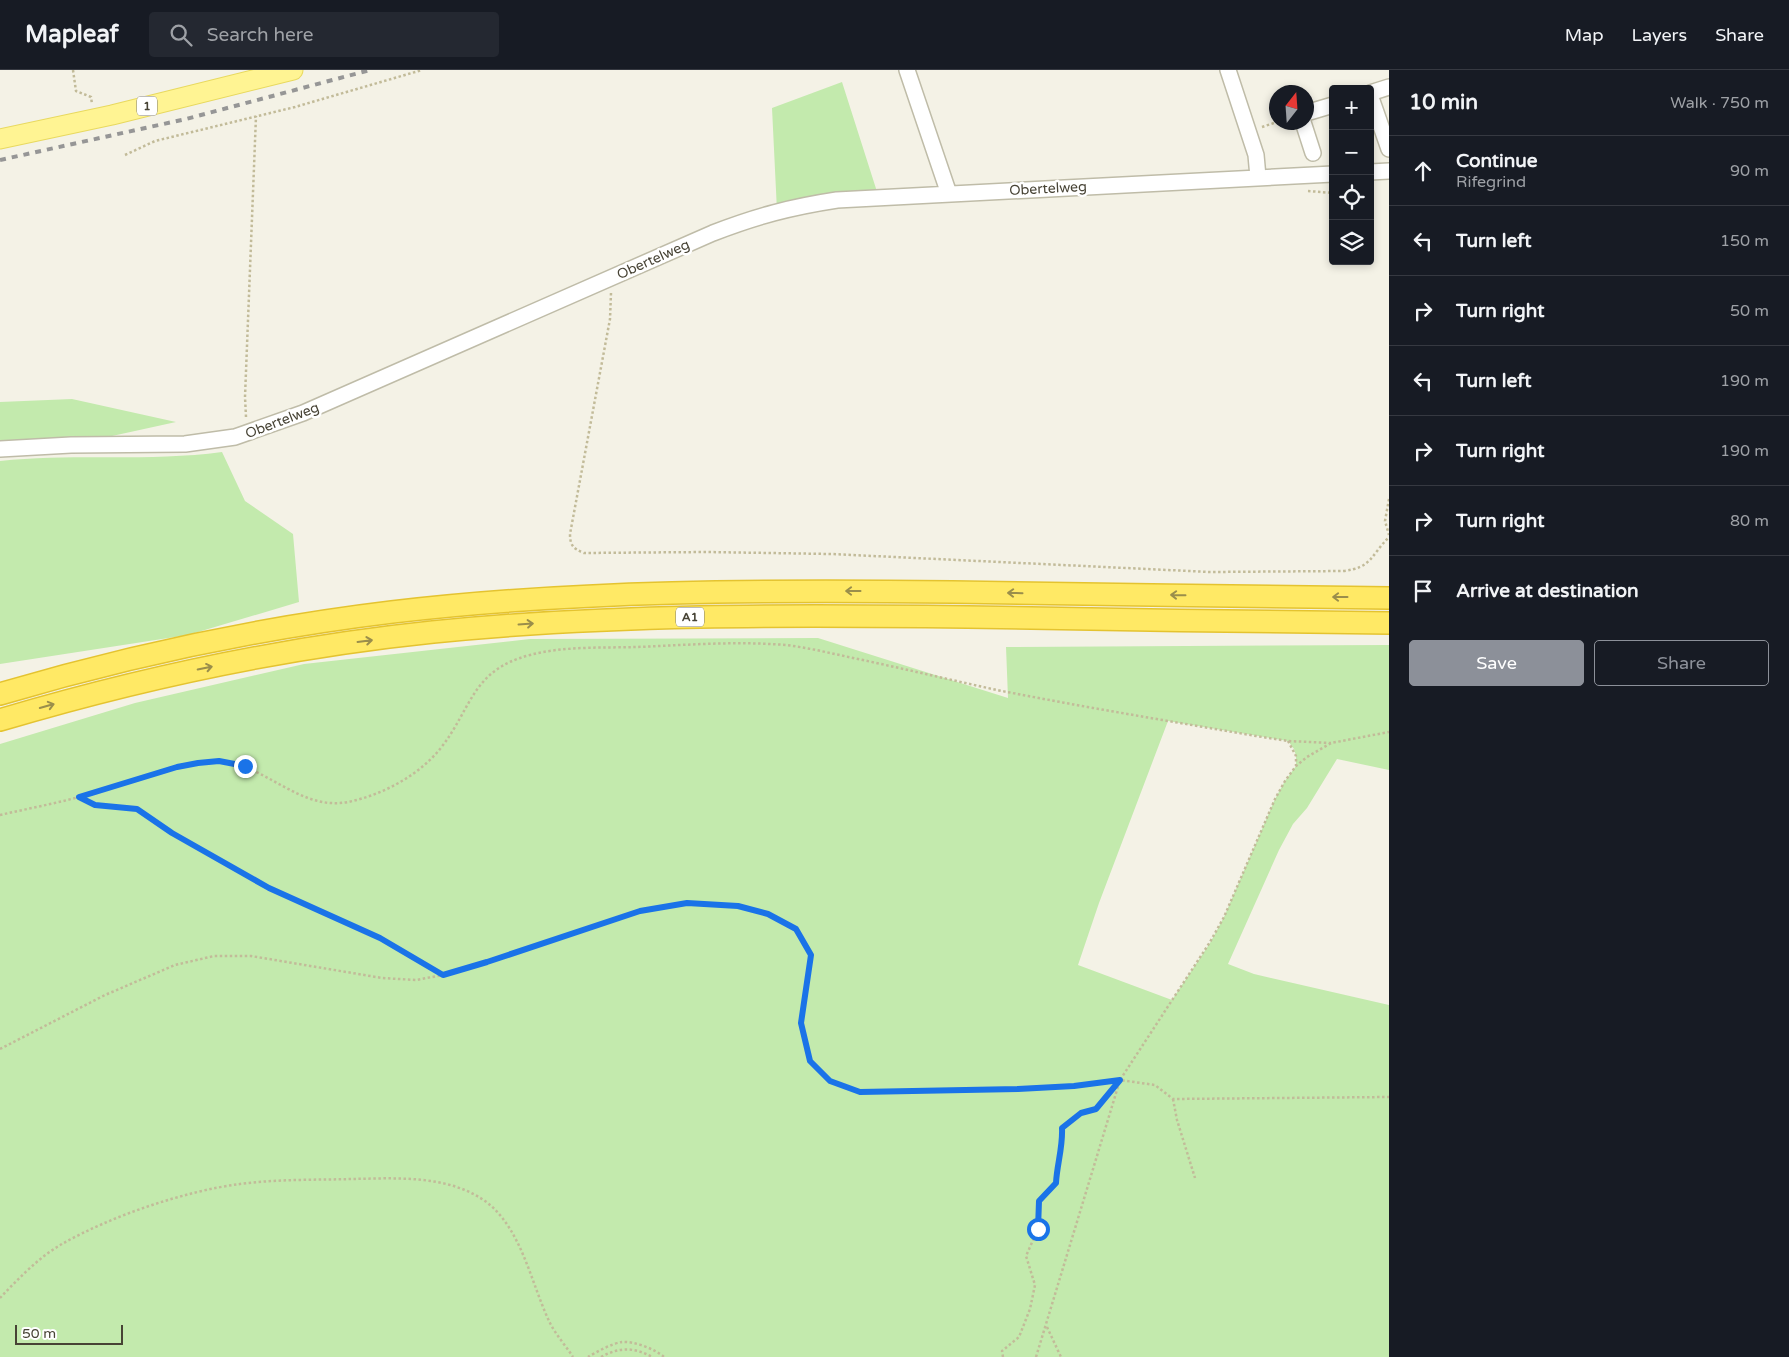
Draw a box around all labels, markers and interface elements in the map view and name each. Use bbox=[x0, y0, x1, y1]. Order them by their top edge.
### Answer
search box bbox=[149, 12, 499, 57]
text: Mapleaf bbox=[25, 20, 119, 49]
icon: search bbox=[167, 21, 195, 49]
text: Search here bbox=[207, 24, 314, 46]
text: Map bbox=[1565, 24, 1604, 46]
text: Layers bbox=[1632, 24, 1687, 46]
text: Share bbox=[1715, 24, 1764, 46]
north arrow bbox=[1269, 85, 1314, 130]
map controls bbox=[1329, 85, 1374, 265]
button: + bbox=[1329, 85, 1374, 130]
text: 10 min bbox=[1409, 90, 1478, 115]
text: Walk · 750 m bbox=[1670, 93, 1769, 113]
road number: 1 bbox=[137, 97, 157, 116]
button: − bbox=[1329, 130, 1374, 175]
text: Continue bbox=[1456, 150, 1538, 172]
icon: ahead bbox=[1409, 157, 1437, 185]
text: 90 m bbox=[1730, 161, 1769, 181]
text: Rifegrind bbox=[1456, 172, 1526, 192]
button: locate bbox=[1329, 175, 1374, 220]
street label: Obertelweg bbox=[1009, 178, 1087, 199]
button: layers bbox=[1329, 220, 1374, 265]
icon: left bbox=[1409, 227, 1437, 255]
text: Turn left bbox=[1456, 230, 1532, 252]
text: 150 m bbox=[1720, 231, 1769, 251]
street label: Obertelweg bbox=[614, 236, 692, 283]
icon: right bbox=[1409, 297, 1437, 325]
text: Turn right bbox=[1456, 300, 1544, 322]
text: 50 m bbox=[1730, 301, 1769, 321]
icon: left bbox=[1409, 367, 1437, 395]
text: Turn left bbox=[1456, 370, 1532, 392]
text: 190 m bbox=[1720, 371, 1769, 391]
street label: Obertelweg bbox=[243, 399, 322, 442]
icon: right bbox=[1409, 437, 1437, 465]
text: Turn right bbox=[1456, 440, 1544, 462]
text: 190 m bbox=[1720, 441, 1769, 461]
icon: right bbox=[1409, 507, 1437, 535]
text: Turn right bbox=[1456, 510, 1544, 532]
text: 80 m bbox=[1730, 511, 1769, 531]
icon: arrive bbox=[1409, 577, 1437, 605]
text: Arrive at destination bbox=[1456, 580, 1639, 602]
one-way arrow bbox=[845, 586, 862, 596]
one-way arrow bbox=[1008, 588, 1024, 598]
one-way arrow bbox=[1170, 591, 1186, 600]
one-way arrow bbox=[1333, 592, 1349, 602]
road number: A1 bbox=[676, 608, 704, 626]
one-way arrow bbox=[518, 620, 534, 629]
one-way arrow bbox=[356, 635, 372, 645]
button: Save bbox=[1409, 640, 1584, 686]
button: Share bbox=[1594, 640, 1769, 686]
one-way arrow bbox=[196, 663, 212, 672]
one-way arrow bbox=[38, 701, 54, 711]
route end bbox=[234, 755, 257, 778]
route start bbox=[1027, 1218, 1050, 1241]
scale bar bbox=[15, 1322, 122, 1345]
text: 50 m bbox=[22, 1325, 56, 1342]

